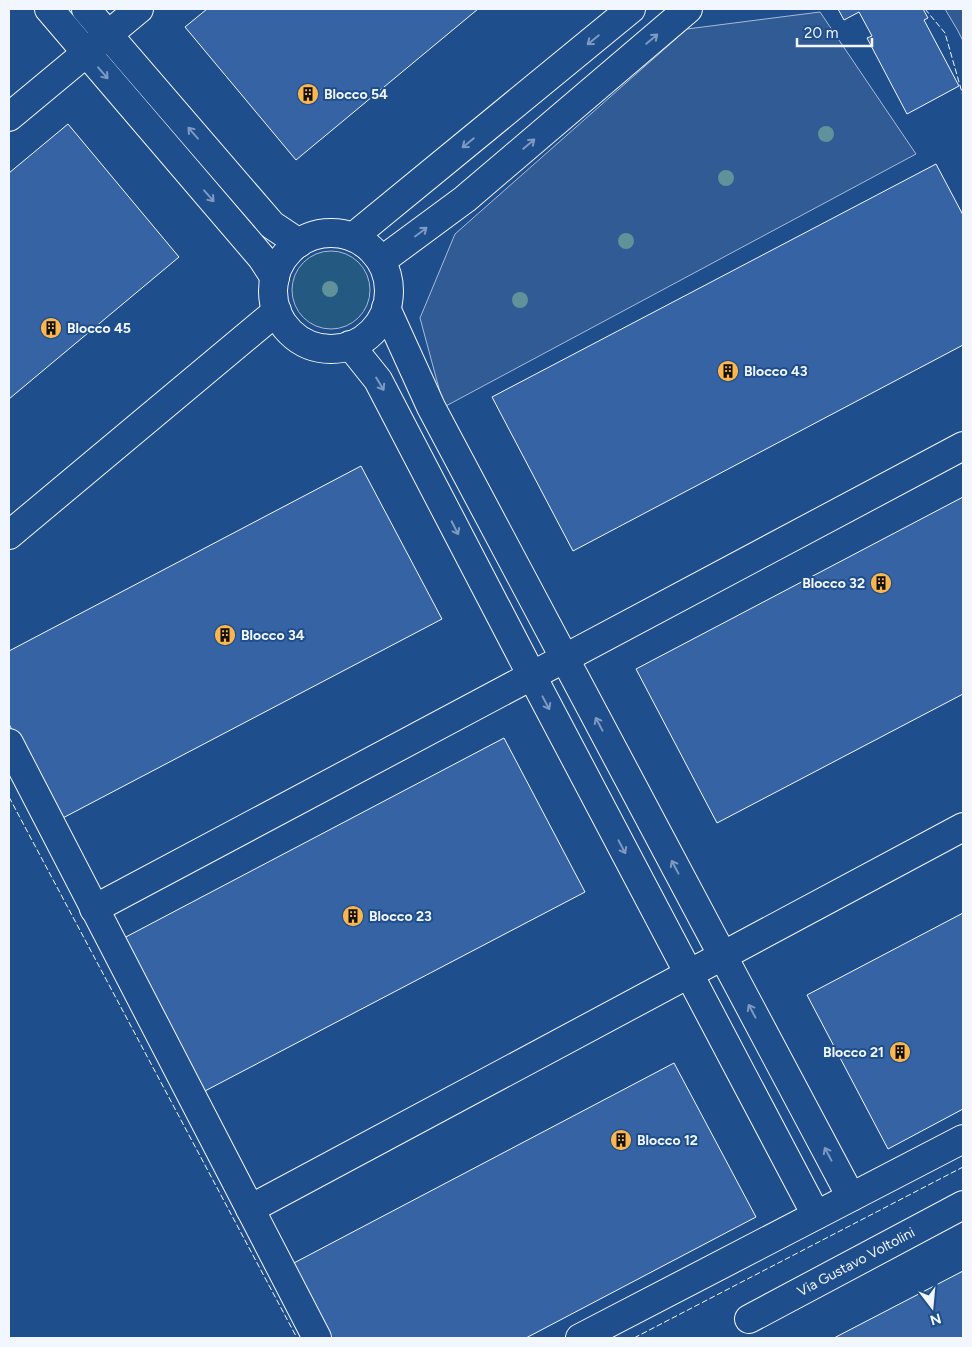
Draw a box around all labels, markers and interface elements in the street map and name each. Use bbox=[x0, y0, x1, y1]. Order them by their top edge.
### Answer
scale bar bbox=[797, 15, 872, 47]
text: 20 m bbox=[804, 24, 838, 42]
one-way arrow bbox=[646, 33, 659, 45]
one-way arrow bbox=[587, 34, 600, 45]
one-way arrow bbox=[97, 66, 109, 79]
building icon: Blocco 54 bbox=[296, 82, 320, 106]
place label: Blocco 54 bbox=[324, 86, 388, 103]
one-way arrow bbox=[187, 126, 199, 139]
one-way arrow bbox=[462, 137, 475, 148]
one-way arrow bbox=[522, 139, 535, 150]
one-way arrow bbox=[203, 189, 214, 202]
one-way arrow bbox=[414, 227, 428, 237]
building icon: Blocco 45 bbox=[39, 316, 63, 340]
place label: Blocco 45 bbox=[67, 320, 131, 337]
building icon: Blocco 43 bbox=[716, 359, 740, 383]
place label: Blocco 43 bbox=[744, 363, 808, 380]
one-way arrow bbox=[375, 376, 385, 390]
one-way arrow bbox=[450, 520, 460, 535]
building icon: Blocco 32 bbox=[869, 571, 893, 595]
place label: Blocco 32 bbox=[802, 575, 865, 592]
building icon: Blocco 34 bbox=[213, 623, 237, 647]
place label: Blocco 34 bbox=[241, 627, 305, 644]
one-way arrow bbox=[542, 695, 551, 710]
one-way arrow bbox=[594, 717, 603, 732]
one-way arrow bbox=[617, 839, 627, 854]
one-way arrow bbox=[670, 861, 680, 875]
building icon: Blocco 23 bbox=[341, 904, 365, 928]
place label: Blocco 23 bbox=[369, 908, 432, 925]
one-way arrow bbox=[747, 1004, 756, 1019]
building icon: Blocco 21 bbox=[888, 1040, 912, 1064]
place label: Blocco 21 bbox=[823, 1044, 884, 1061]
building icon: Blocco 12 bbox=[609, 1128, 633, 1152]
place label: Blocco 12 bbox=[637, 1132, 698, 1149]
one-way arrow bbox=[823, 1147, 833, 1162]
street label: Via Gustavo Voltolini bbox=[794, 1224, 918, 1300]
north arrow bbox=[907, 1282, 957, 1332]
text: N bbox=[928, 1309, 943, 1329]

